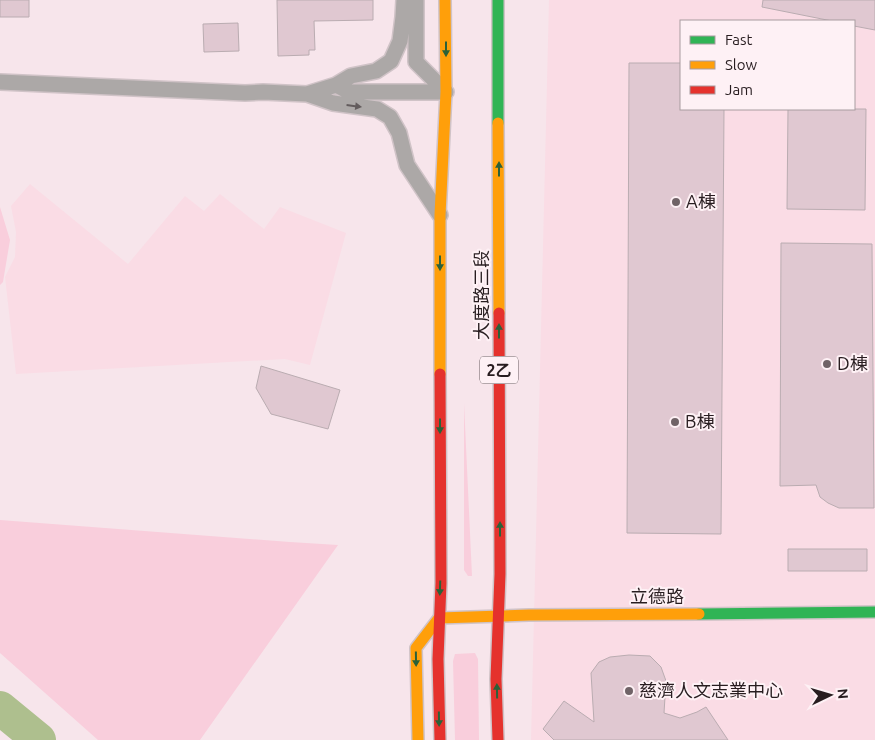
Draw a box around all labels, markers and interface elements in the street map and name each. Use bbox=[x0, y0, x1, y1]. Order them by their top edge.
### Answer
legend bbox=[680, 20, 855, 110]
text: Fast bbox=[725, 31, 753, 48]
one-way arrow bbox=[442, 41, 450, 57]
text: Slow bbox=[725, 56, 758, 73]
text: Jam bbox=[725, 81, 753, 98]
one-way arrow bbox=[346, 102, 362, 110]
one-way arrow bbox=[495, 161, 503, 177]
place label: A棟 bbox=[686, 191, 716, 211]
marker: A棟 bbox=[670, 196, 682, 208]
street label: 大度路三段 bbox=[471, 250, 491, 340]
one-way arrow bbox=[436, 256, 444, 272]
one-way arrow bbox=[495, 323, 503, 339]
place label: D棟 bbox=[837, 353, 868, 373]
road number: 2乙 bbox=[480, 356, 518, 384]
marker: D棟 bbox=[821, 358, 833, 370]
place label: B棟 bbox=[685, 411, 714, 431]
marker: B棟 bbox=[669, 416, 681, 428]
one-way arrow bbox=[436, 418, 444, 434]
one-way arrow bbox=[496, 521, 504, 537]
one-way arrow bbox=[436, 581, 444, 597]
street label: 立德路 bbox=[630, 586, 684, 606]
one-way arrow bbox=[413, 651, 421, 667]
north arrow bbox=[805, 670, 855, 720]
place label: 慈濟人文志業中心 bbox=[639, 680, 783, 700]
one-way arrow bbox=[492, 683, 500, 699]
marker: 慈濟人文志業中心 bbox=[623, 685, 635, 697]
text: N bbox=[835, 688, 851, 700]
one-way arrow bbox=[435, 712, 443, 728]

